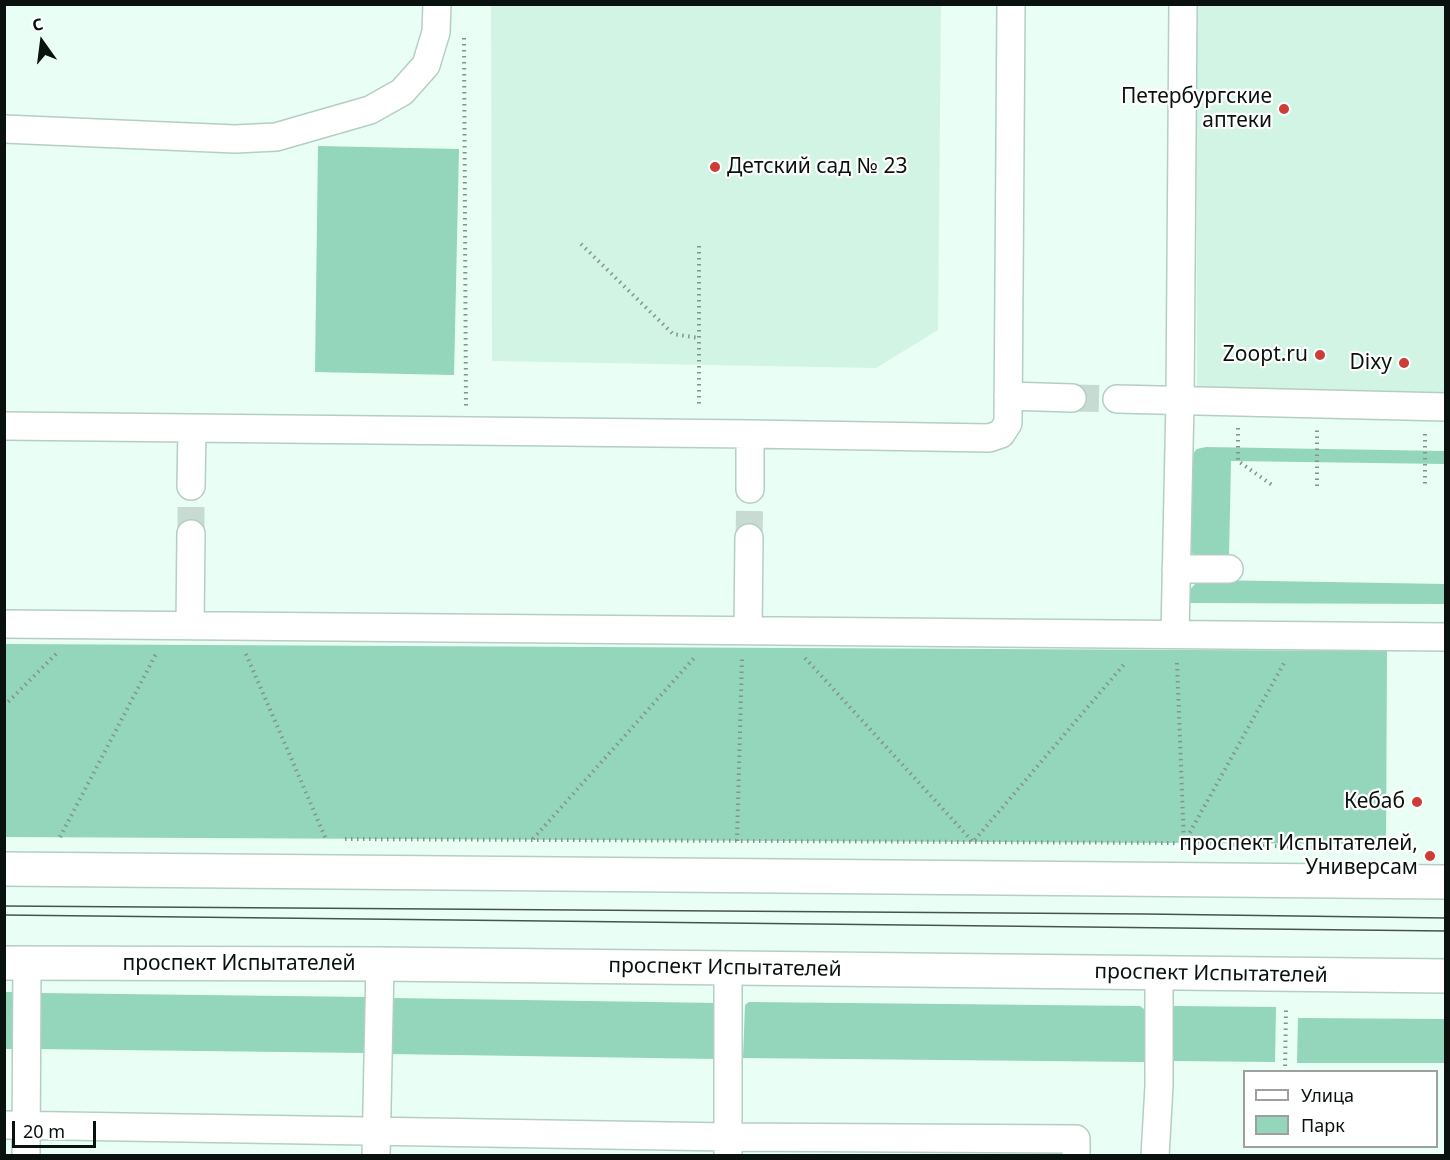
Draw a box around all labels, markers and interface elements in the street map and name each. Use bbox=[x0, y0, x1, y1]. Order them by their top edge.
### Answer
north arrow bbox=[12, 12, 72, 72]
text: С bbox=[30, 13, 45, 36]
place label: Петербургские аптеки bbox=[1121, 84, 1272, 134]
marker: Петербургские аптеки bbox=[1277, 102, 1291, 116]
place label: Детский сад № 23 bbox=[727, 154, 907, 180]
marker: Детский сад № 23 bbox=[708, 160, 722, 174]
place label: Zoopt.ru bbox=[1223, 342, 1308, 368]
marker: Zoopt.ru bbox=[1313, 348, 1327, 362]
place label: Dixy bbox=[1349, 350, 1392, 376]
marker: Dixy bbox=[1397, 356, 1411, 370]
place label: Кебаб bbox=[1344, 789, 1405, 815]
marker: Кебаб bbox=[1410, 795, 1424, 809]
place label: проспект Испытателей, Универсам bbox=[1179, 831, 1418, 881]
marker: проспект Испытателей, Универсам bbox=[1423, 849, 1437, 863]
street label: проспект Испытателей bbox=[122, 951, 356, 977]
street label: проспект Испытателей bbox=[608, 953, 842, 983]
street label: проспект Испытателей bbox=[1094, 959, 1328, 989]
legend bbox=[1243, 1070, 1438, 1148]
text: Улица bbox=[1301, 1083, 1354, 1107]
scale bar bbox=[15, 1109, 99, 1147]
text: Парк bbox=[1301, 1113, 1345, 1137]
text: 20 m bbox=[23, 1119, 65, 1143]

